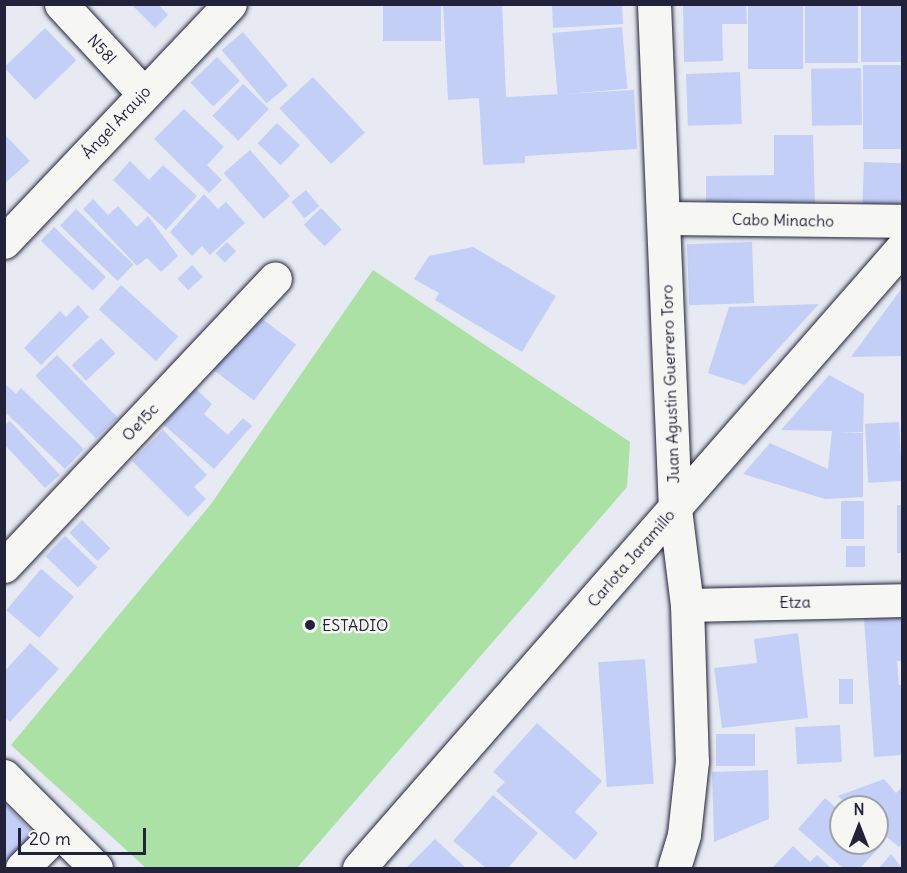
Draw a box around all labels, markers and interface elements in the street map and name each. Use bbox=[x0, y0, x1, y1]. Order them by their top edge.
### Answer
street label: N58l bbox=[84, 30, 120, 68]
street label: Ángel Araujo bbox=[78, 82, 154, 162]
street label: Cabo Minacho bbox=[732, 210, 834, 230]
street label: Juan Agustin Guerrero Toro bbox=[657, 284, 683, 484]
street label: Oe15c bbox=[118, 399, 162, 445]
street label: Carlota Jaramillo bbox=[583, 505, 679, 611]
street label: Etza bbox=[779, 592, 811, 612]
place label: ESTADIO bbox=[322, 615, 388, 635]
marker: ESTADIO bbox=[303, 618, 317, 632]
north arrow bbox=[829, 795, 889, 855]
text: N bbox=[853, 799, 865, 819]
scale bar bbox=[21, 816, 148, 854]
text: 20 m bbox=[29, 827, 71, 850]

